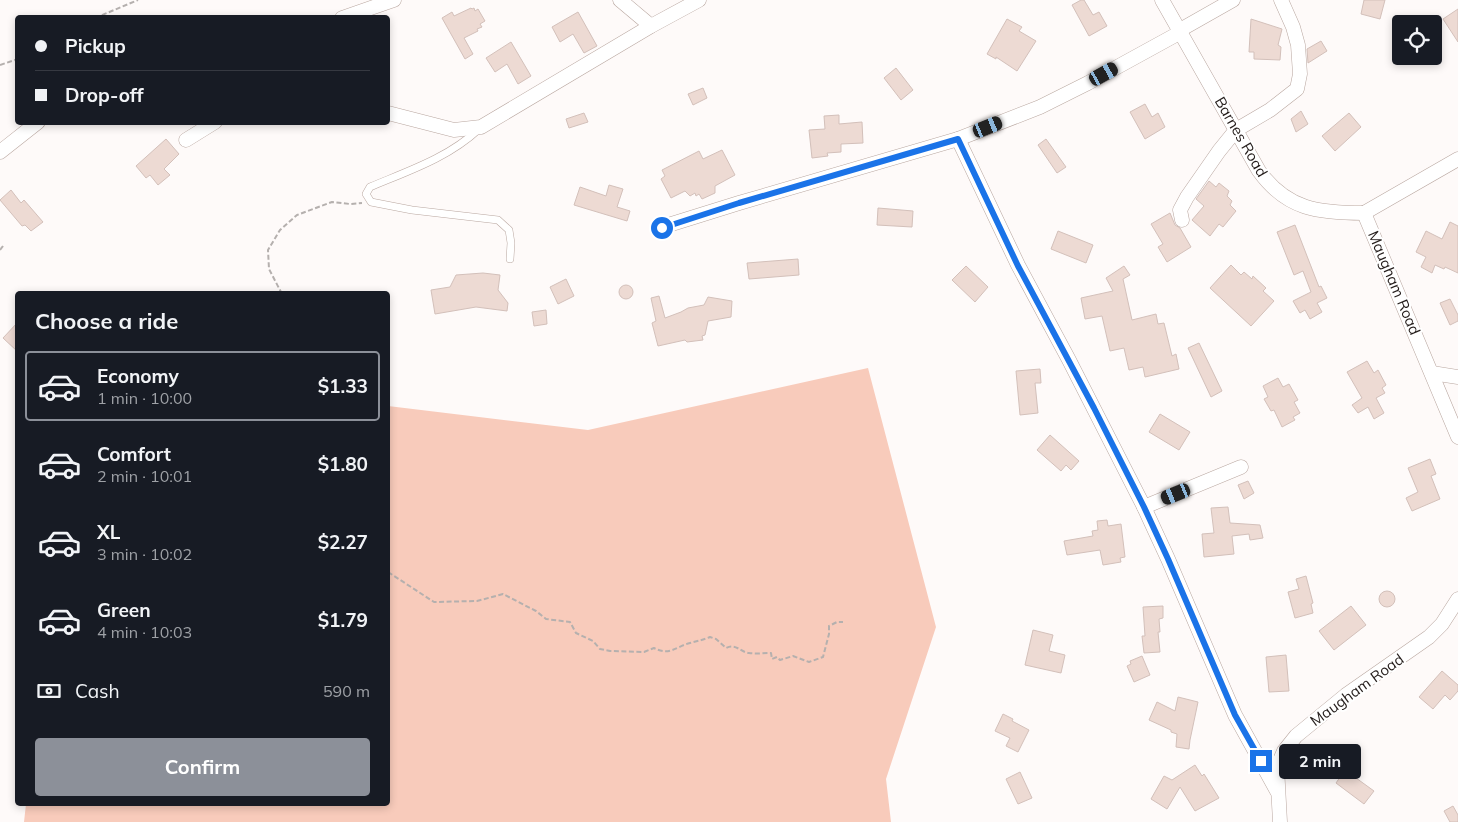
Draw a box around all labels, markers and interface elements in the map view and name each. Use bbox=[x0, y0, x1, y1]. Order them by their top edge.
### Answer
map controls bbox=[1392, 15, 1442, 65]
button: locate bbox=[1392, 15, 1442, 65]
text: Pickup bbox=[65, 34, 126, 58]
car bbox=[1087, 60, 1120, 88]
text: Drop-off bbox=[65, 83, 143, 107]
street label: Barnes Road bbox=[1211, 93, 1272, 180]
car bbox=[971, 114, 1004, 140]
route start bbox=[651, 217, 673, 239]
street label: Maugham Road bbox=[1364, 228, 1425, 338]
text: Choose a ride bbox=[35, 307, 178, 335]
icon: car bbox=[37, 364, 82, 409]
text: Economy bbox=[97, 364, 179, 388]
text: $1.33 bbox=[318, 374, 368, 398]
text: 1 min · 10:00 bbox=[97, 388, 192, 408]
icon: car bbox=[37, 442, 82, 487]
text: Comfort bbox=[97, 442, 171, 466]
text: $1.80 bbox=[318, 452, 368, 476]
text: 2 min · 10:01 bbox=[97, 466, 192, 486]
car bbox=[1159, 481, 1192, 507]
icon: car bbox=[37, 520, 82, 565]
text: XL bbox=[97, 520, 120, 544]
text: $2.27 bbox=[318, 530, 368, 554]
text: 3 min · 10:02 bbox=[97, 544, 192, 564]
icon: car bbox=[37, 598, 82, 643]
text: Green bbox=[97, 598, 151, 622]
text: $1.79 bbox=[318, 608, 368, 632]
text: 4 min · 10:03 bbox=[97, 622, 192, 642]
street label: Maugham Road bbox=[1306, 649, 1407, 730]
icon: cash bbox=[35, 677, 63, 705]
text: Cash bbox=[75, 679, 120, 703]
text: 590 m bbox=[323, 681, 370, 701]
button: Confirm bbox=[35, 738, 370, 796]
callout: 2 min bbox=[1278, 744, 1361, 778]
route end bbox=[1250, 750, 1272, 772]
text: 2 min bbox=[1299, 751, 1341, 771]

